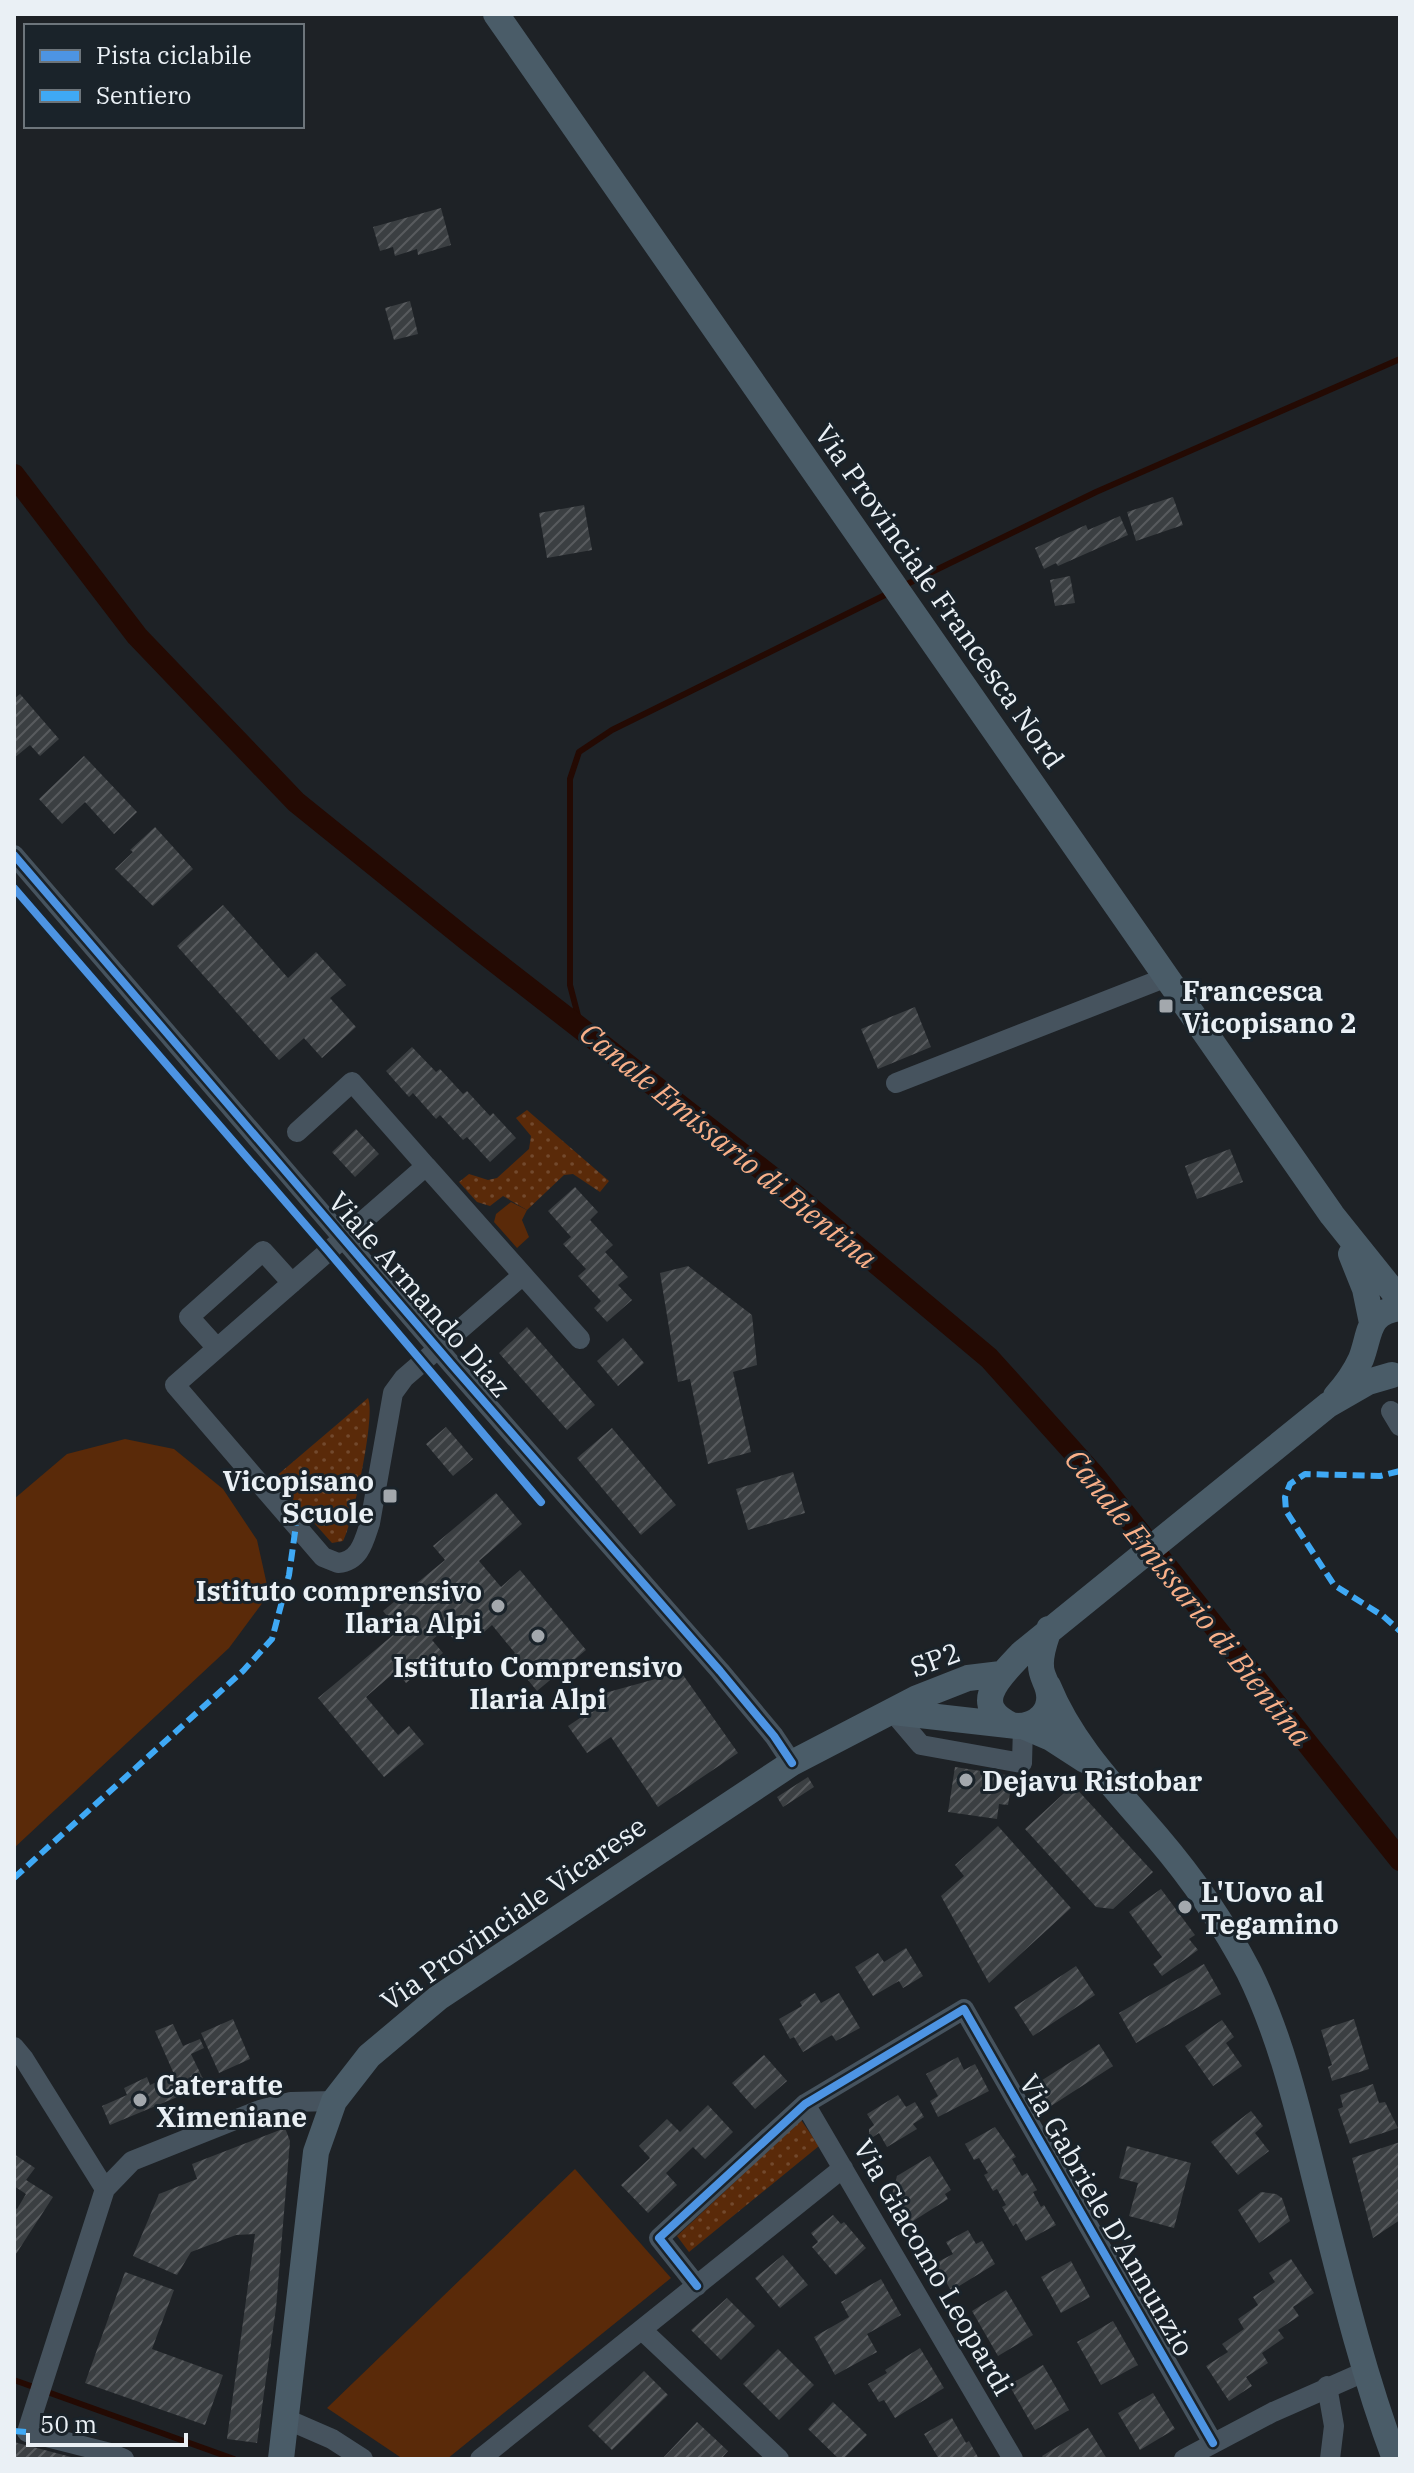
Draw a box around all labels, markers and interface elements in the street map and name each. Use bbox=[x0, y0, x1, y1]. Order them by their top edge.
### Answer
legend bbox=[24, 24, 304, 128]
text: Pista ciclabile bbox=[96, 39, 252, 71]
text: Sentiero bbox=[96, 79, 191, 111]
street label: Via Provinciale Francesca Nord bbox=[807, 417, 1073, 775]
place label: Francesca Vicopisano 2 bbox=[1182, 972, 1357, 1041]
marker: Francesca Vicopisano 2 bbox=[1157, 997, 1175, 1015]
water label: Canale Emissario di Bientina bbox=[572, 1013, 886, 1277]
street label: Viale Armando Diaz bbox=[320, 1183, 520, 1405]
water label: Canale Emissario di Bientina bbox=[1057, 1440, 1321, 1754]
place label: Vicopisano Scuole bbox=[222, 1462, 374, 1531]
marker: Vicopisano Scuole bbox=[381, 1487, 399, 1505]
place label: Istituto comprensivo Ilaria Alpi bbox=[196, 1572, 482, 1641]
marker: Istituto comprensivo Ilaria Alpi bbox=[489, 1597, 507, 1615]
marker: Istituto Comprensivo Ilaria Alpi bbox=[529, 1627, 547, 1645]
street label: SP2 bbox=[905, 1633, 965, 1685]
place label: Istituto Comprensivo Ilaria Alpi bbox=[393, 1648, 683, 1717]
place label: Dejavu Ristobar bbox=[982, 1762, 1203, 1799]
marker: Dejavu Ristobar bbox=[957, 1771, 975, 1789]
street label: Via Provinciale Vicarese bbox=[373, 1807, 653, 2019]
place label: L'Uovo al Tegamino bbox=[1201, 1873, 1339, 1942]
marker: L'Uovo al Tegamino bbox=[1176, 1898, 1194, 1916]
place label: Cateratte Ximeniane bbox=[156, 2066, 307, 2135]
street label: Via Gabriele D'Annunzio bbox=[1011, 2067, 1203, 2363]
marker: Cateratte Ximeniane bbox=[131, 2091, 149, 2109]
street label: Via Giacomo Leopardi bbox=[845, 2132, 1023, 2402]
scale bar bbox=[28, 2397, 186, 2447]
text: 50 m bbox=[40, 2408, 97, 2440]

